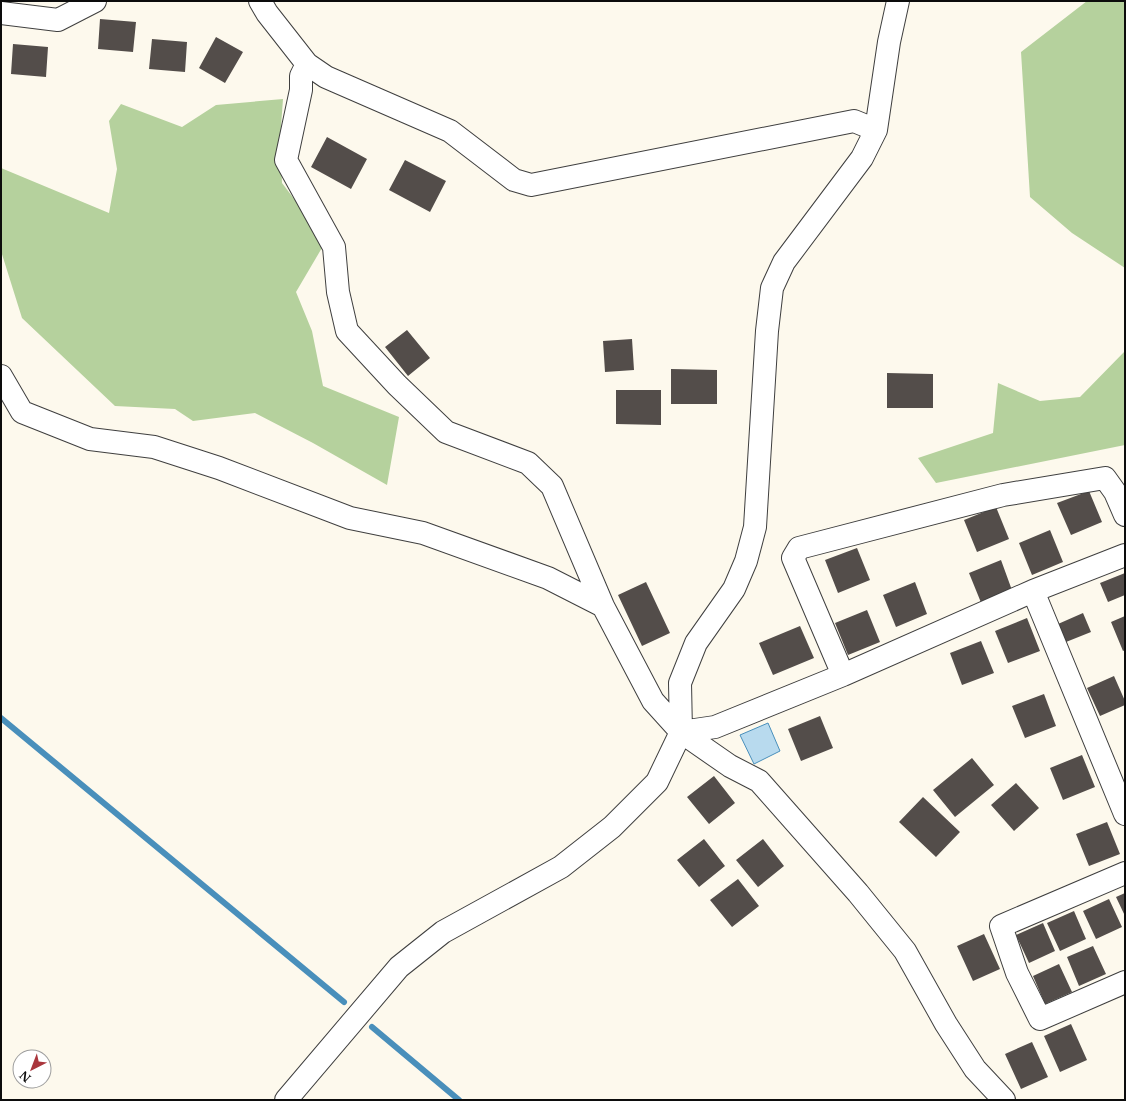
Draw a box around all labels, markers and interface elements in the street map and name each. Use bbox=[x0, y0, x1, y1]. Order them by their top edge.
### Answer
north arrow bbox=[12, 1049, 52, 1089]
text: N bbox=[16, 1067, 34, 1085]

